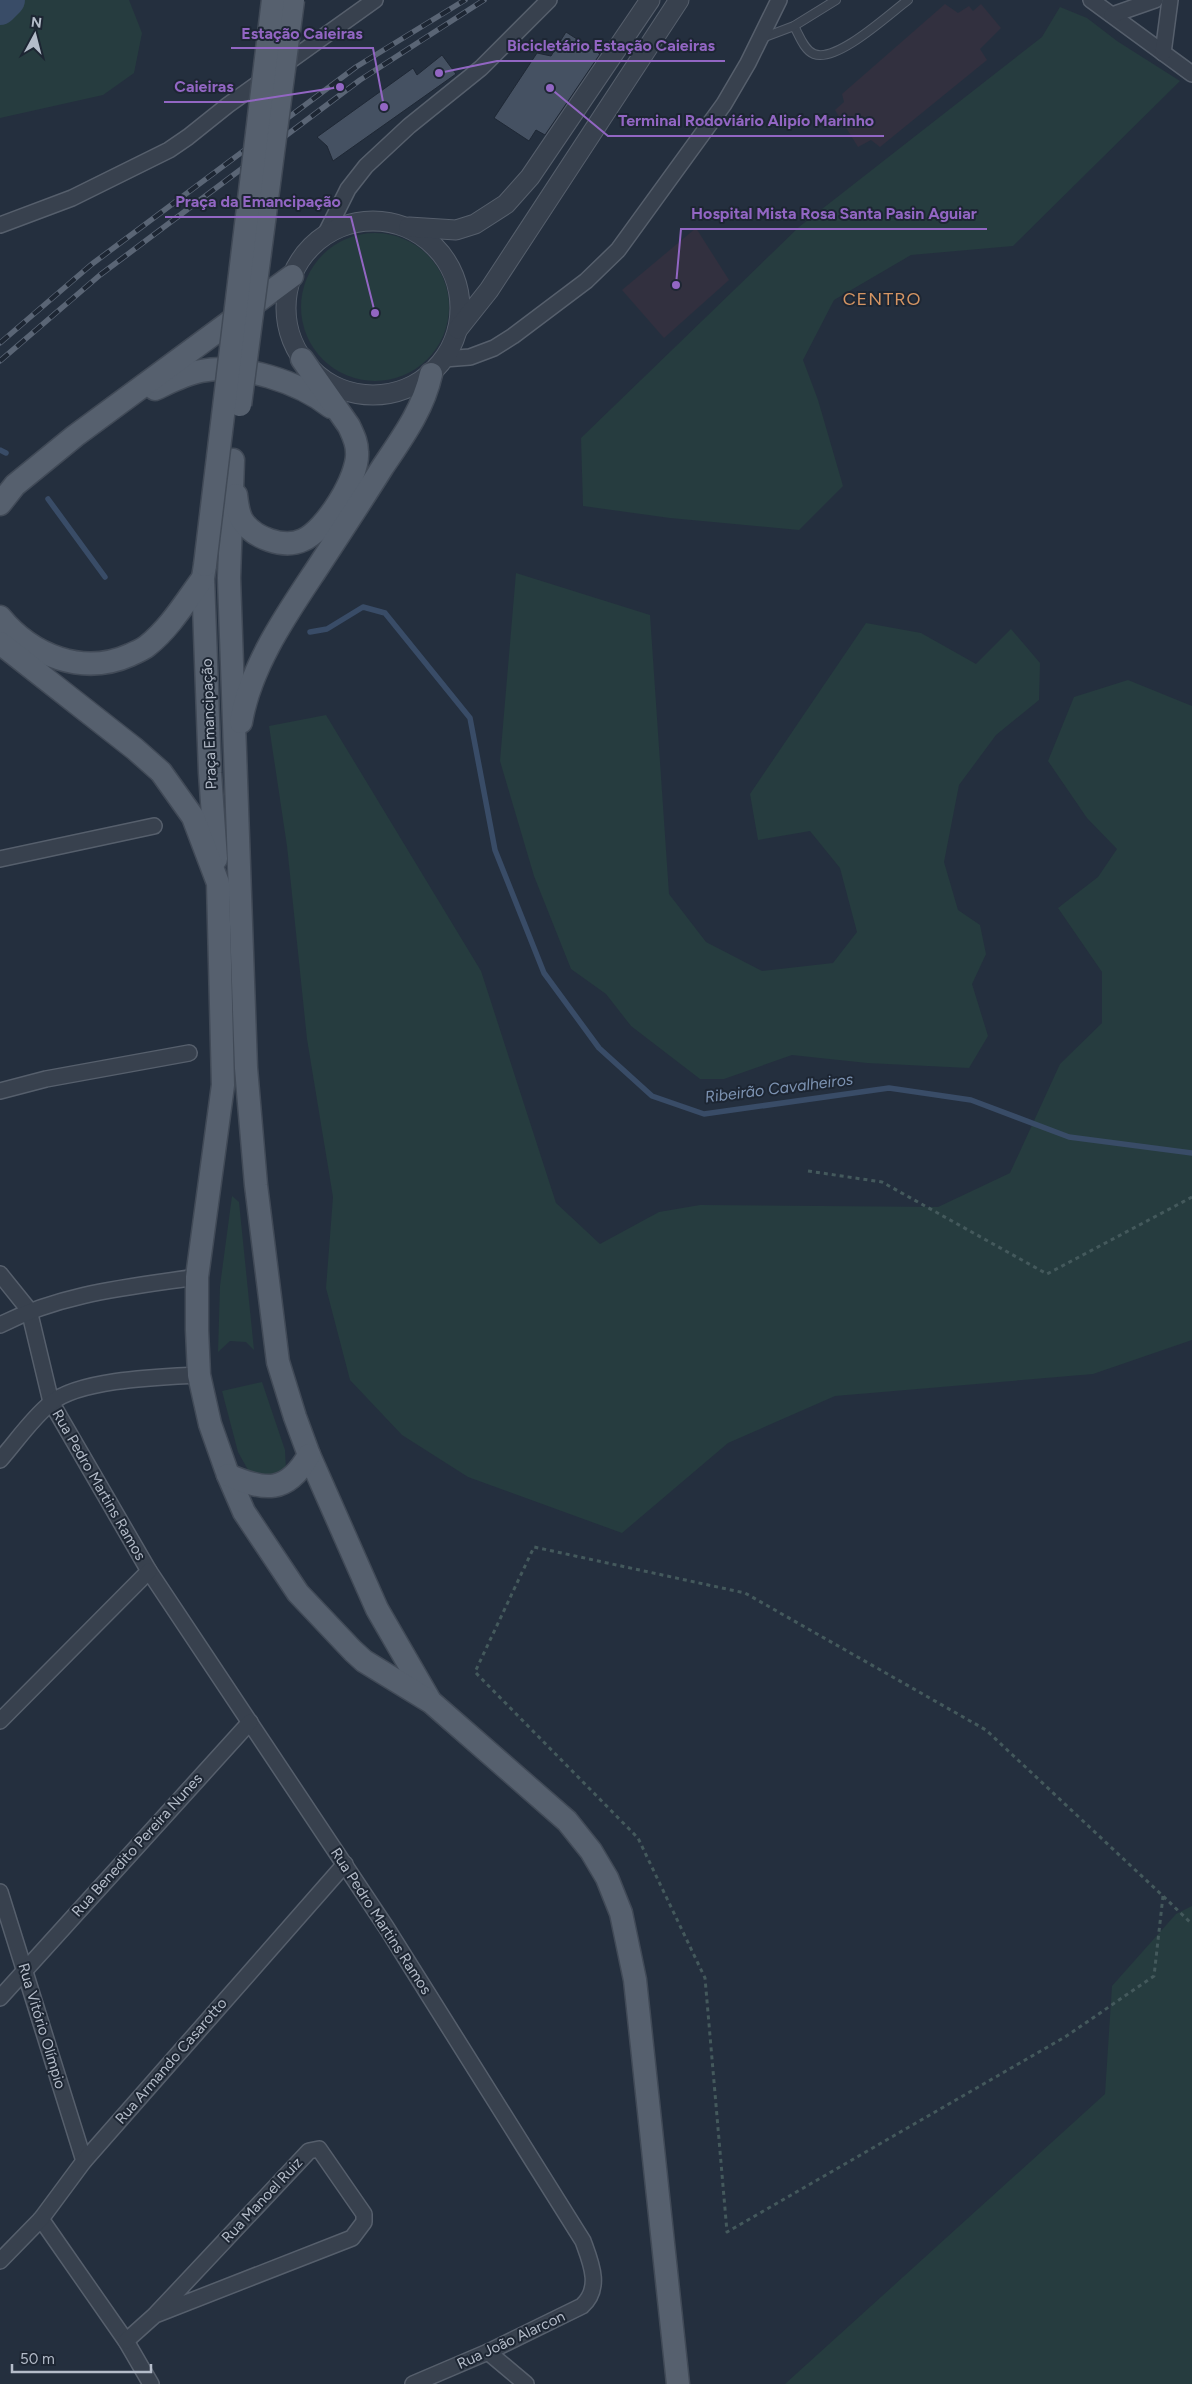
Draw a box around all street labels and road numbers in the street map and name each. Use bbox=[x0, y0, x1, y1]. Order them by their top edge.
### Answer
street label: Praça Emancipação bbox=[198, 658, 220, 790]
street label: Rua Pedro Martins Ramos bbox=[48, 1406, 150, 1564]
street label: Rua Benedito Pereira Nunes bbox=[68, 1770, 206, 1920]
street label: Rua Pedro Martins Ramos bbox=[327, 1844, 435, 1998]
street label: Rua Vitório Olímpio bbox=[14, 1961, 70, 2091]
street label: Rua Armando Casarotto bbox=[111, 1994, 231, 2128]
street label: Rua Manoel Ruiz bbox=[218, 2154, 306, 2246]
street label: Rua João Alarcon bbox=[454, 2307, 568, 2373]

